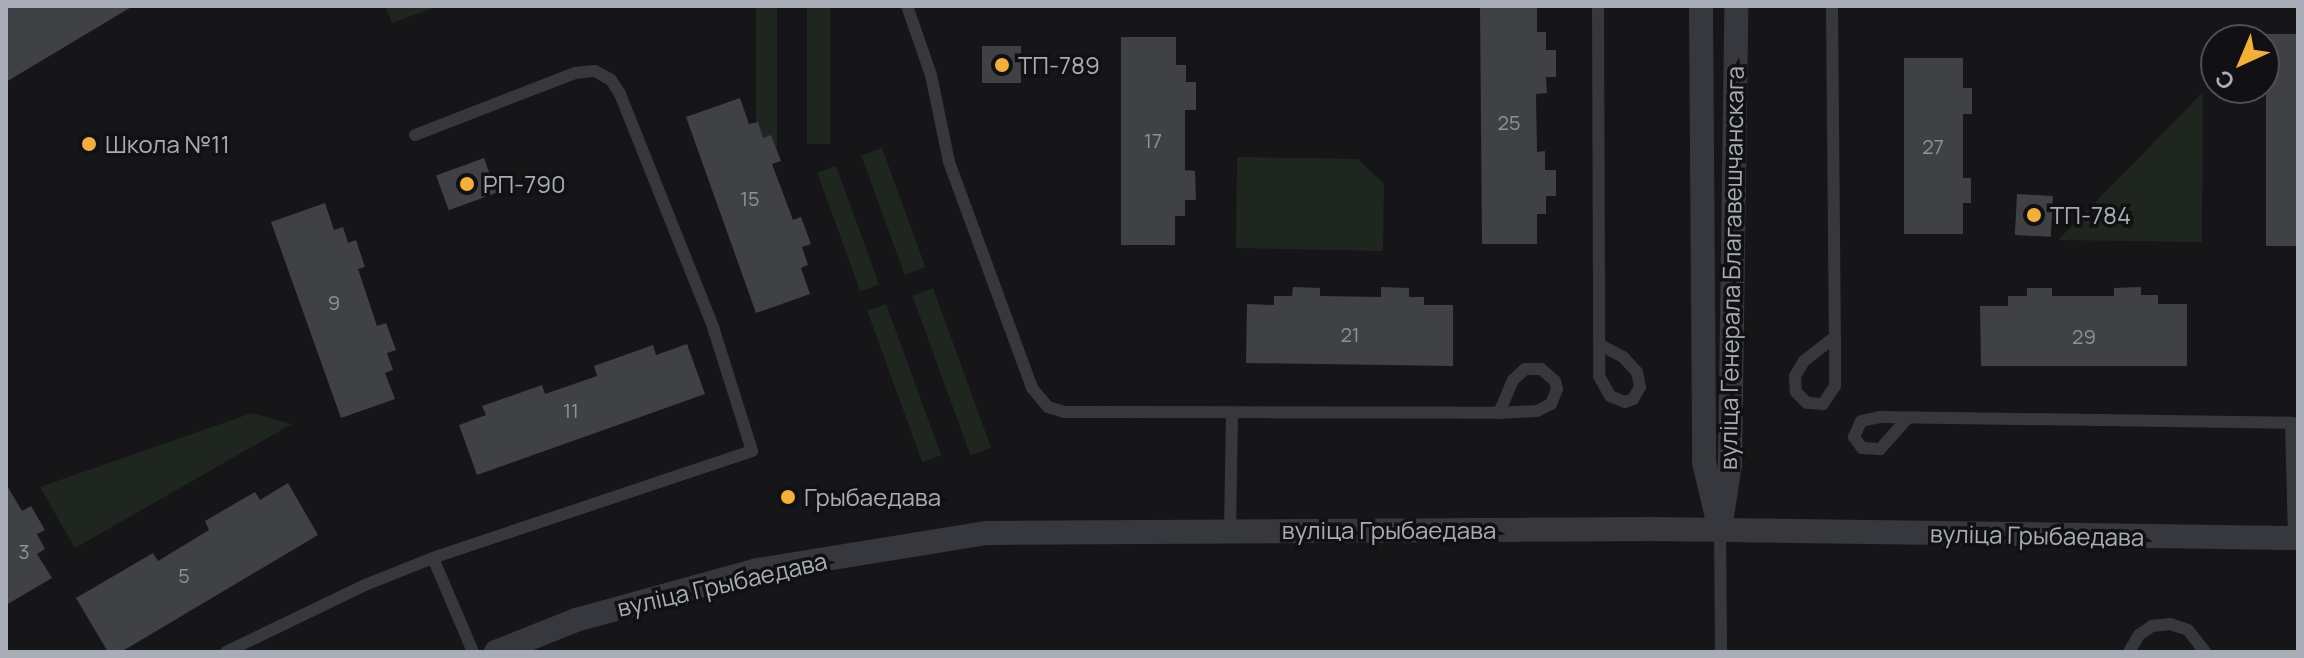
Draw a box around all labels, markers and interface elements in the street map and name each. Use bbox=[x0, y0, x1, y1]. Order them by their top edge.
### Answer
north arrow bbox=[2200, 24, 2280, 104]
place label: ТП-789 bbox=[1018, 51, 1100, 79]
marker: ТП-789 bbox=[993, 56, 1011, 74]
text: С bbox=[2208, 63, 2241, 96]
street label: вуліца Генерала Благавешчанскага bbox=[1713, 66, 1749, 470]
house number: 25 bbox=[1498, 110, 1520, 134]
house number: 17 bbox=[1144, 128, 1162, 152]
place label: Школа №11 bbox=[105, 130, 230, 158]
house number: 27 bbox=[1922, 134, 1944, 158]
marker: Школа №11 bbox=[80, 135, 98, 153]
place label: РП-790 bbox=[483, 170, 566, 198]
marker: РП-790 bbox=[458, 175, 476, 193]
house number: 15 bbox=[740, 186, 760, 210]
place label: ТП-784 bbox=[2050, 201, 2131, 229]
marker: ТП-784 bbox=[2025, 206, 2043, 224]
house number: 9 bbox=[328, 290, 340, 314]
house number: 21 bbox=[1340, 322, 1360, 346]
house number: 29 bbox=[2072, 324, 2096, 348]
house number: 11 bbox=[563, 398, 579, 422]
place label: Грыбаедава bbox=[804, 483, 941, 511]
marker: Грыбаедава bbox=[779, 488, 797, 506]
street label: вуліца Грыбаедава bbox=[1282, 516, 1496, 544]
street label: вуліца Грыбаедава bbox=[1930, 519, 2144, 551]
house number: 3 bbox=[18, 539, 30, 563]
street label: вуліца Грыбаедава bbox=[614, 546, 830, 622]
house number: 5 bbox=[178, 563, 190, 587]

